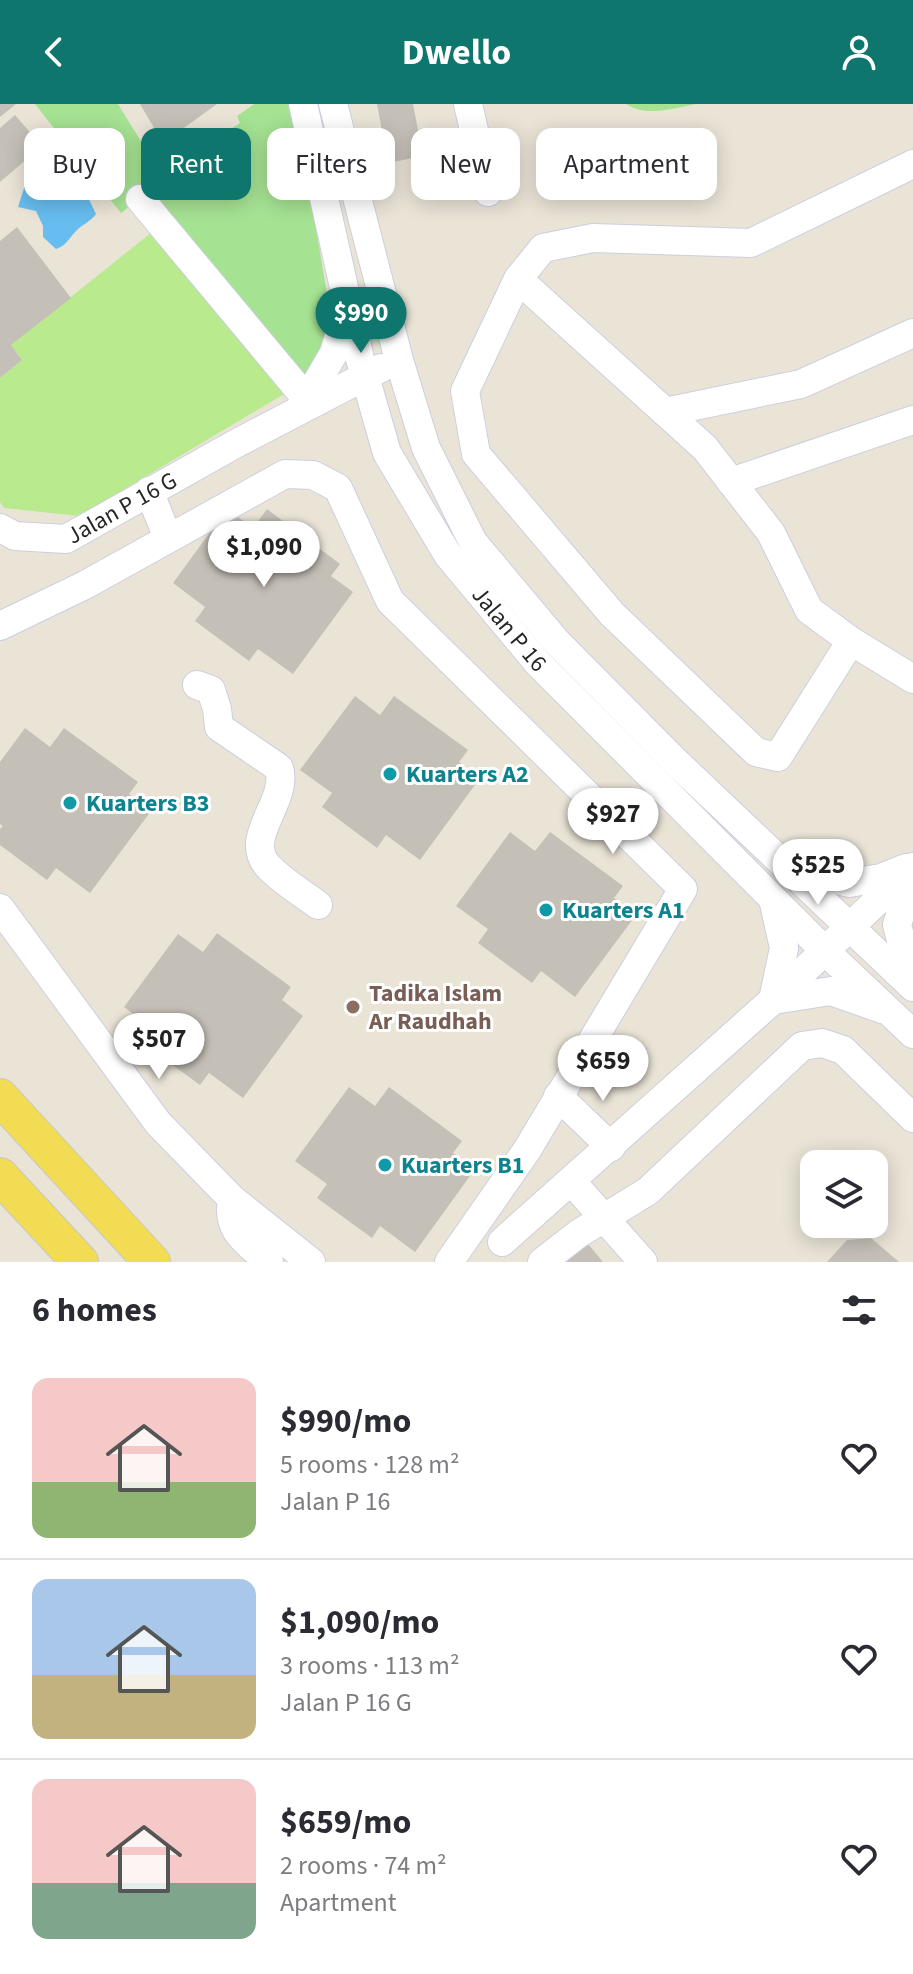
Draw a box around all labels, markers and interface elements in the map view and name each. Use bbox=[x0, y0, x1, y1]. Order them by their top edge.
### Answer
text: Dwello bbox=[402, 27, 511, 78]
icon: back bbox=[32, 30, 76, 74]
icon: person bbox=[837, 30, 881, 74]
chip: Buy bbox=[24, 128, 125, 200]
chip: Rent bbox=[141, 128, 251, 200]
chip: Filters bbox=[267, 128, 395, 200]
chip: New bbox=[411, 128, 520, 200]
chip: Apartment bbox=[536, 128, 717, 200]
pin: $990 bbox=[314, 287, 408, 355]
text: $990 bbox=[334, 294, 388, 331]
street label: Jalan P 16 G bbox=[60, 463, 183, 553]
pin: $1,090 bbox=[199, 521, 329, 589]
text: $1,090 bbox=[226, 528, 302, 565]
street label: Jalan P 16 bbox=[463, 578, 555, 680]
place label: Kuarters A2 bbox=[406, 757, 529, 792]
marker: Kuarters A2 bbox=[381, 765, 399, 783]
place label: Kuarters B3 bbox=[86, 786, 209, 821]
pin: $927 bbox=[566, 788, 660, 856]
marker: Kuarters B3 bbox=[61, 794, 79, 812]
text: $927 bbox=[586, 795, 640, 832]
pin: $525 bbox=[771, 839, 865, 907]
text: $525 bbox=[791, 846, 845, 883]
place label: Kuarters A1 bbox=[562, 893, 685, 928]
marker: Kuarters A1 bbox=[537, 901, 555, 919]
place label: Tadika Islam Ar Raudhah bbox=[368, 976, 502, 1039]
marker: Tadika Islam Ar Raudhah bbox=[344, 998, 362, 1016]
pin: $507 bbox=[112, 1013, 206, 1081]
text: $507 bbox=[132, 1020, 186, 1057]
pin: $659 bbox=[556, 1035, 650, 1103]
text: $659 bbox=[576, 1042, 630, 1079]
place label: Kuarters B1 bbox=[401, 1148, 524, 1183]
map controls bbox=[800, 1150, 888, 1238]
button: layers bbox=[800, 1150, 888, 1238]
marker: Kuarters B1 bbox=[376, 1156, 394, 1174]
text: 6 homes bbox=[32, 1286, 157, 1335]
icon: filters bbox=[837, 1288, 881, 1332]
text: $990/mo bbox=[280, 1397, 411, 1446]
icon: home bbox=[96, 1410, 192, 1506]
icon: heart bbox=[837, 1436, 881, 1480]
text: 5 rooms · 128 m² bbox=[280, 1446, 459, 1483]
text: Jalan P 16 bbox=[280, 1483, 390, 1520]
text: $1,090/mo bbox=[280, 1598, 440, 1647]
icon: home bbox=[96, 1611, 192, 1707]
icon: heart bbox=[837, 1637, 881, 1681]
text: 3 rooms · 113 m² bbox=[280, 1647, 459, 1684]
text: Jalan P 16 G bbox=[280, 1684, 412, 1721]
text: $659/mo bbox=[280, 1798, 411, 1847]
icon: home bbox=[96, 1811, 192, 1907]
icon: heart bbox=[837, 1837, 881, 1881]
text: 2 rooms · 74 m² bbox=[280, 1847, 447, 1884]
text: Apartment bbox=[280, 1884, 397, 1921]

